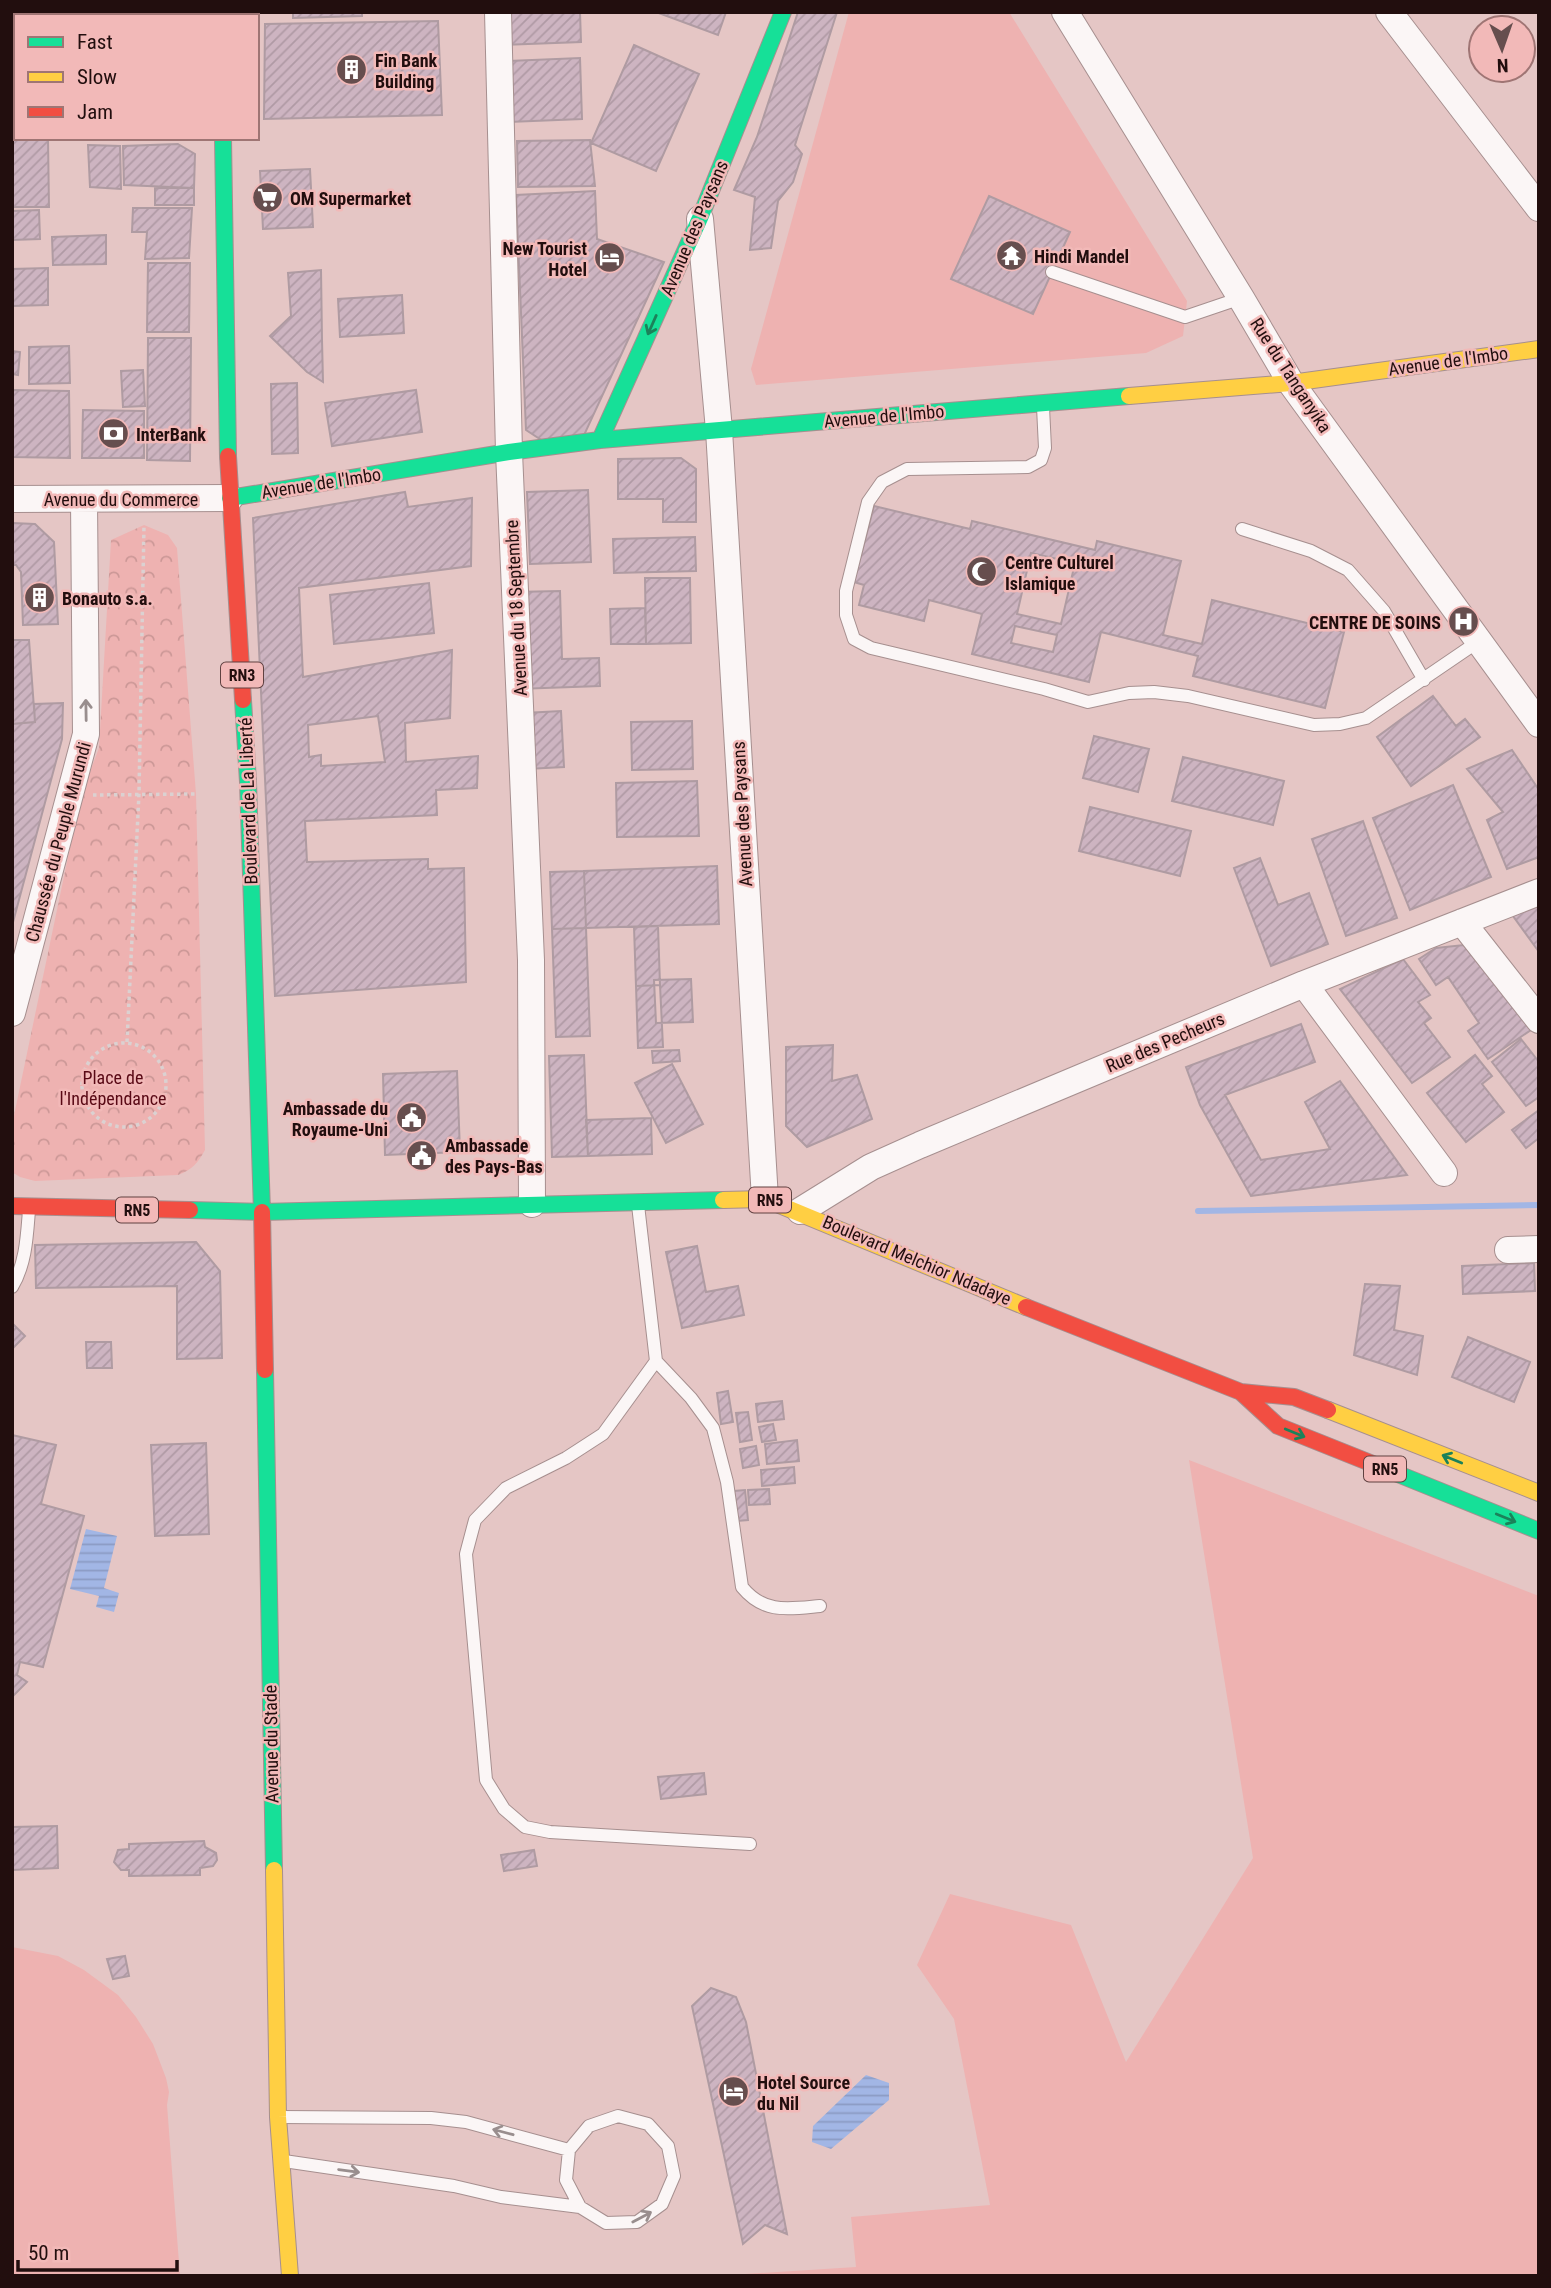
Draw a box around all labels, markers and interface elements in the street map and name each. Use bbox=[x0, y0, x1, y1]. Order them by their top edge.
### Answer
legend bbox=[14, 14, 259, 140]
north arrow bbox=[1467, 14, 1537, 84]
text: Fast bbox=[77, 30, 113, 54]
place label: Fin Bank Building bbox=[375, 50, 438, 92]
building icon: Fin Bank Building bbox=[335, 53, 369, 87]
text: N bbox=[1496, 54, 1509, 77]
text: Slow bbox=[77, 65, 117, 89]
text: Jam bbox=[77, 100, 113, 124]
street label: Avenue des Paysans bbox=[656, 157, 732, 299]
supermarket icon: OM Supermarket bbox=[250, 181, 284, 215]
place label: OM Supermarket bbox=[290, 188, 412, 209]
place label: New Tourist Hotel bbox=[502, 238, 587, 280]
temple icon: Hindi Mandel bbox=[994, 239, 1028, 273]
hotel icon: New Tourist Hotel bbox=[593, 241, 627, 275]
place label: Hindi Mandel bbox=[1034, 246, 1129, 267]
one-way arrow bbox=[645, 313, 658, 335]
street label: Rue du Tanganyika bbox=[1246, 314, 1336, 436]
street label: Avenue de l'Imbo bbox=[1387, 342, 1509, 380]
street label: Avenue de l'Imbo bbox=[823, 400, 945, 432]
bank icon: InterBank bbox=[96, 417, 130, 451]
place label: InterBank bbox=[136, 424, 206, 445]
street label: Avenue de l'Imbo bbox=[260, 463, 382, 503]
street label: Avenue du Commerce bbox=[44, 489, 198, 510]
street label: Avenue du 18 Septembre bbox=[501, 519, 531, 697]
place label: Centre Culturel Islamique bbox=[1005, 552, 1114, 594]
mosque icon: Centre Culturel Islamique bbox=[965, 555, 999, 589]
building icon: Bonauto s.a. bbox=[22, 581, 56, 615]
place label: Bonauto s.a. bbox=[62, 588, 153, 609]
hospital icon: CENTRE DE SOINS bbox=[1447, 605, 1481, 639]
place label: CENTRE DE SOINS bbox=[1309, 612, 1441, 633]
road number: RN3 bbox=[221, 662, 263, 688]
one-way arrow bbox=[79, 698, 93, 721]
street label: Boulevard de La Liberté bbox=[235, 717, 261, 885]
street label: Chaussée du Peuple Murundi bbox=[21, 740, 95, 944]
street label: Avenue des Paysans bbox=[728, 741, 756, 887]
street label: Rue des Pecheurs bbox=[1103, 1008, 1227, 1076]
park label: Place de l'Indépendance bbox=[60, 1067, 166, 1109]
place label: Ambassade du Royaume-Uni bbox=[283, 1098, 388, 1140]
public building icon: Ambassade du Royaume-Uni bbox=[394, 1101, 428, 1135]
place label: Ambassade des Pays-Bas bbox=[445, 1135, 543, 1177]
public building icon: Ambassade des Pays-Bas bbox=[405, 1138, 439, 1172]
road number: RN5 bbox=[749, 1188, 791, 1212]
road number: RN5 bbox=[116, 1198, 158, 1222]
street label: Boulevard Melchior Ndadaye bbox=[820, 1211, 1014, 1309]
one-way arrow bbox=[1283, 1427, 1305, 1440]
one-way arrow bbox=[1442, 1452, 1464, 1465]
road number: RN5 bbox=[1364, 1456, 1406, 1482]
one-way arrow bbox=[1494, 1512, 1516, 1525]
street label: Avenue du Stade bbox=[259, 1685, 283, 1803]
place label: Hotel Source du Nil bbox=[757, 2072, 850, 2114]
hotel icon: Hotel Source du Nil bbox=[717, 2075, 751, 2109]
one-way arrow bbox=[493, 2125, 515, 2138]
one-way arrow bbox=[337, 2164, 360, 2177]
one-way arrow bbox=[632, 2209, 652, 2223]
scale bar bbox=[18, 2228, 177, 2272]
text: 50 m bbox=[28, 2241, 69, 2265]

